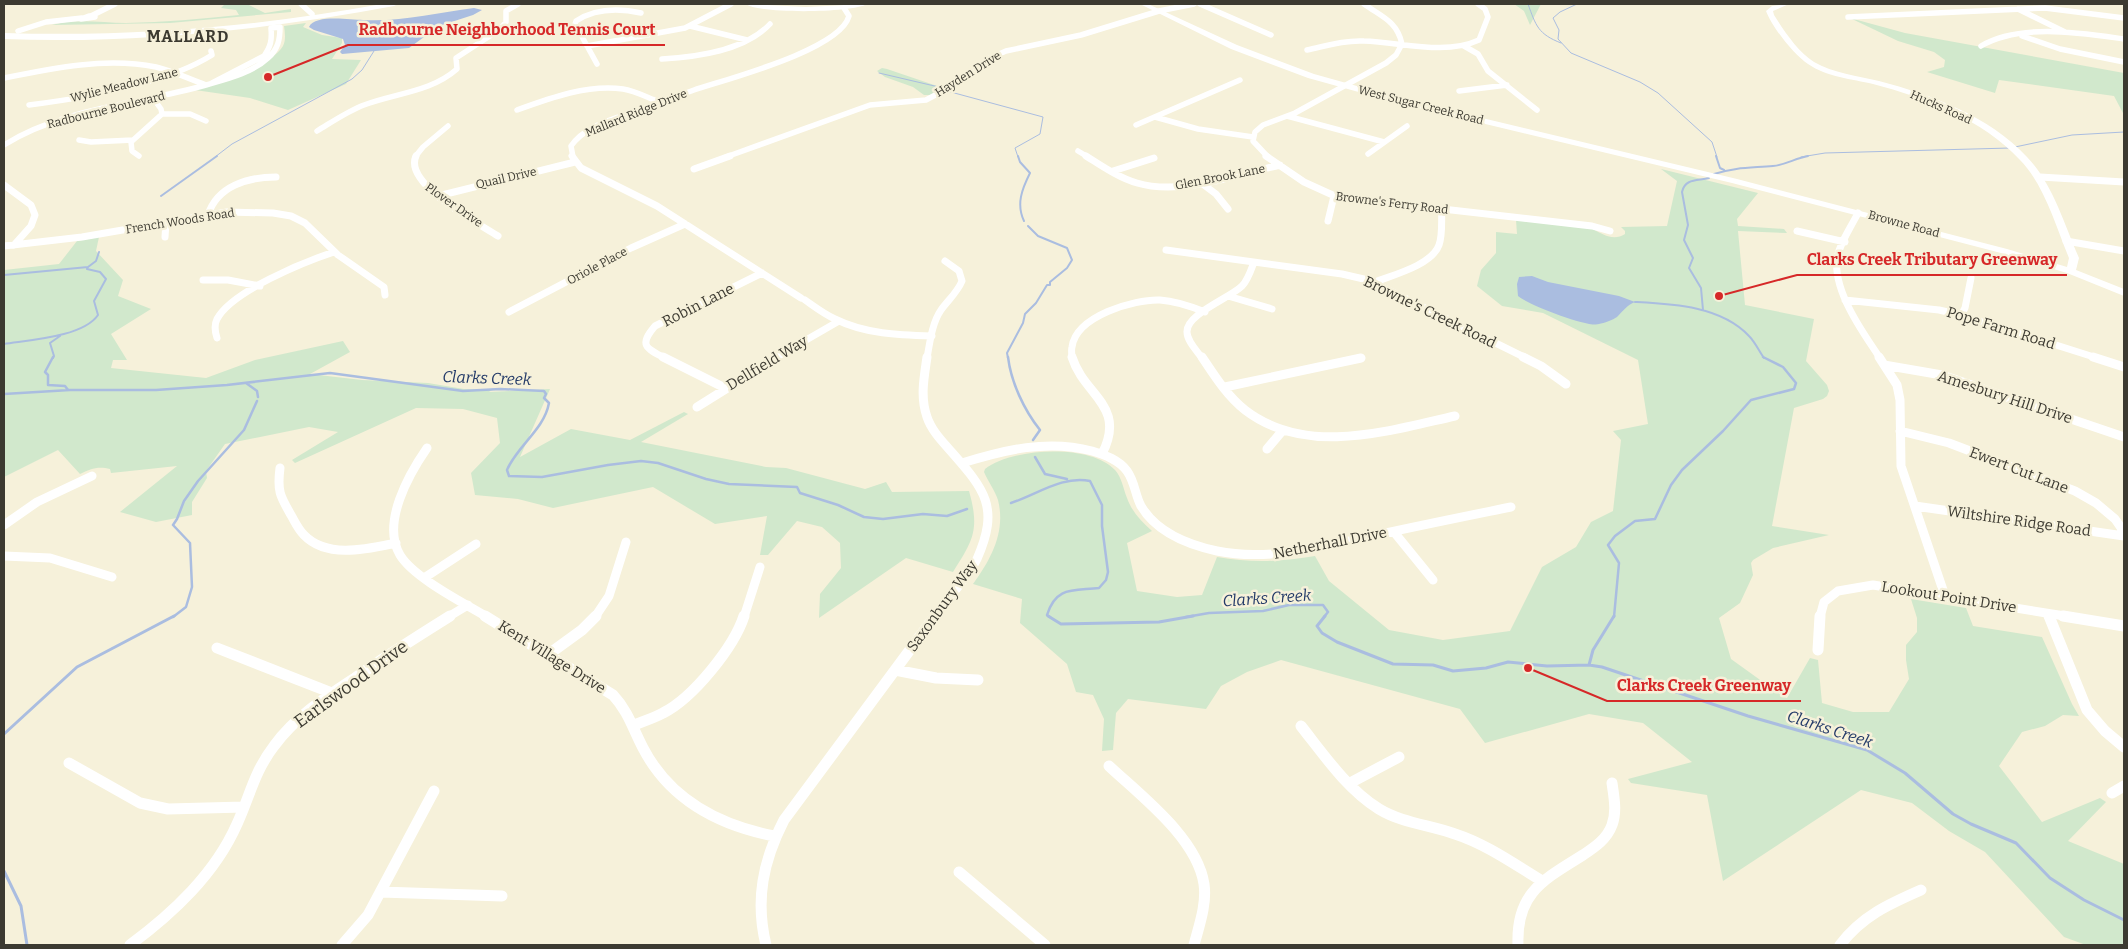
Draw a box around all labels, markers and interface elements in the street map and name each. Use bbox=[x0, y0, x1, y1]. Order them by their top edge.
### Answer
callout: Radbourne Neighborhood Tennis Court bbox=[348, 14, 665, 45]
text: Radbourne Neighborhood Tennis Court bbox=[358, 20, 656, 39]
district label: MALLARD bbox=[147, 27, 229, 46]
street label: Hayden Drive bbox=[933, 48, 1003, 100]
street label: Wylie Meadow Lane bbox=[69, 65, 179, 105]
street label: West Sugar Creek Road bbox=[1357, 83, 1485, 127]
street label: Mallard Ridge Drive bbox=[583, 86, 689, 140]
street label: Hucks Road bbox=[1908, 87, 1974, 127]
street label: Radbourne Boulevard bbox=[46, 89, 166, 131]
street label: Glen Brook Lane bbox=[1174, 161, 1266, 193]
street label: Quail Drive bbox=[474, 164, 538, 192]
street label: Plover Drive bbox=[423, 180, 485, 230]
street label: Browne's Ferry Road bbox=[1335, 189, 1449, 217]
street label: French Woods Road bbox=[124, 205, 236, 237]
street label: Browne Road bbox=[1867, 208, 1941, 240]
street label: Oriole Place bbox=[565, 244, 629, 288]
callout: Clarks Creek Tributary Greenway bbox=[1797, 244, 2067, 275]
text: Clarks Creek Tributary Greenway bbox=[1807, 250, 2057, 269]
street label: Browne's Creek Road bbox=[1361, 272, 1499, 352]
street label: Robin Lane bbox=[659, 279, 737, 331]
street label: Pope Farm Road bbox=[1944, 303, 2058, 353]
street label: Dellfield Way bbox=[723, 332, 811, 394]
water label: Clarks Creek bbox=[442, 367, 532, 389]
street label: Amesbury Hill Drive bbox=[1935, 367, 2075, 427]
street label: Ewert Cut Lane bbox=[1967, 443, 2071, 497]
street label: Wiltshire Ridge Road bbox=[1946, 502, 2092, 540]
street label: Netherhall Drive bbox=[1272, 523, 1388, 563]
street label: Saxonbury Way bbox=[903, 557, 981, 655]
street label: Lookout Point Drive bbox=[1880, 577, 2018, 617]
water label: Clarks Creek bbox=[1222, 585, 1312, 611]
street label: Kent Village Drive bbox=[495, 617, 609, 697]
street label: Earlswood Drive bbox=[290, 635, 412, 733]
callout: Clarks Creek Greenway bbox=[1607, 670, 1801, 701]
text: Clarks Creek Greenway bbox=[1617, 676, 1791, 695]
water label: Clarks Creek bbox=[1785, 706, 1876, 752]

